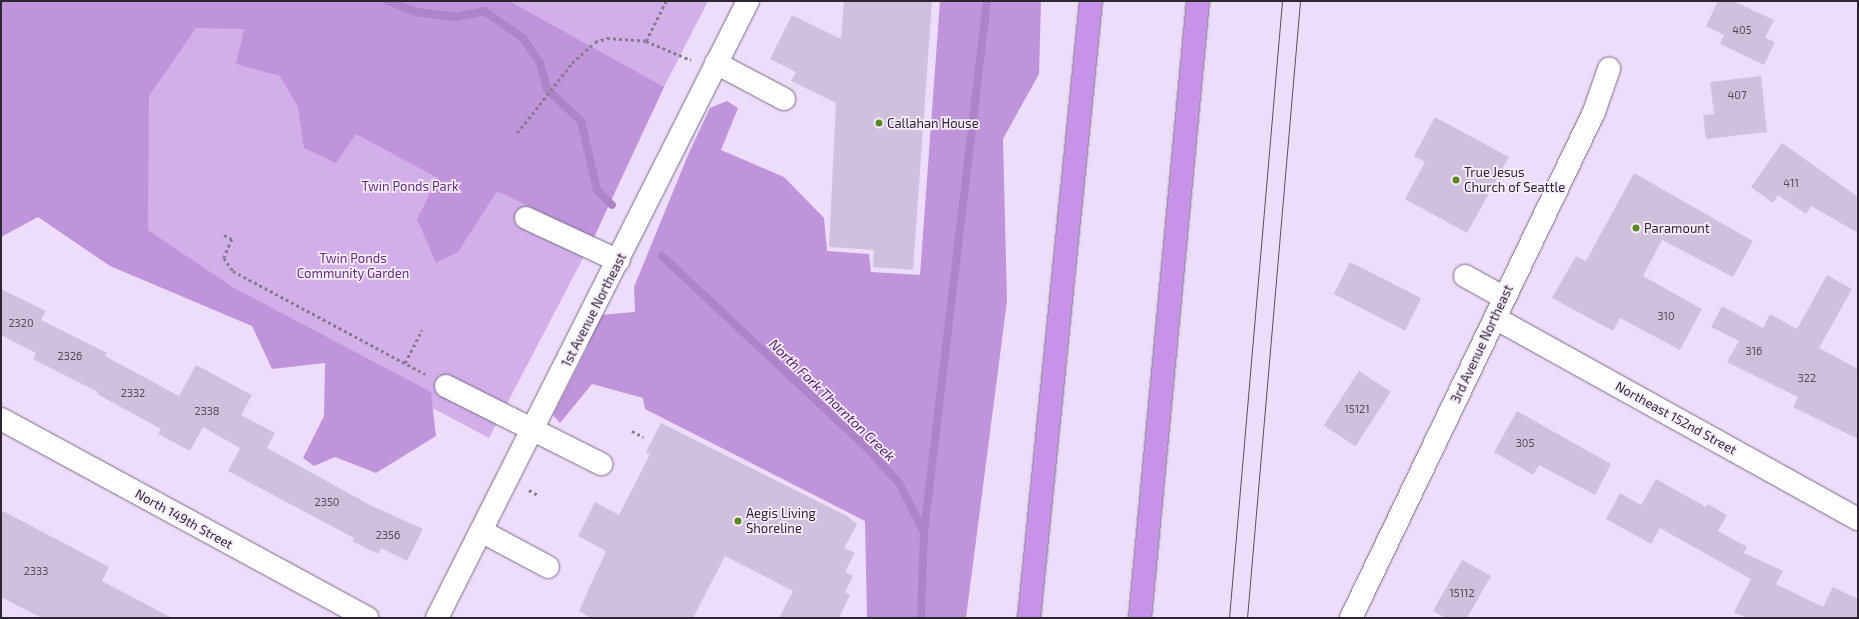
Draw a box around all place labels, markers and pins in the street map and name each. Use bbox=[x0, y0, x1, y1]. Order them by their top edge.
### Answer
place label: Callahan House bbox=[887, 115, 979, 131]
marker: Callahan House bbox=[874, 118, 884, 128]
place label: True Jesus Church of Seattle bbox=[1464, 165, 1566, 196]
marker: True Jesus Church of Seattle bbox=[1451, 175, 1461, 185]
place label: Paramount bbox=[1644, 220, 1710, 236]
marker: Paramount bbox=[1631, 223, 1641, 233]
place label: Aegis Living Shoreline bbox=[746, 506, 816, 537]
marker: Aegis Living Shoreline bbox=[733, 516, 743, 526]

